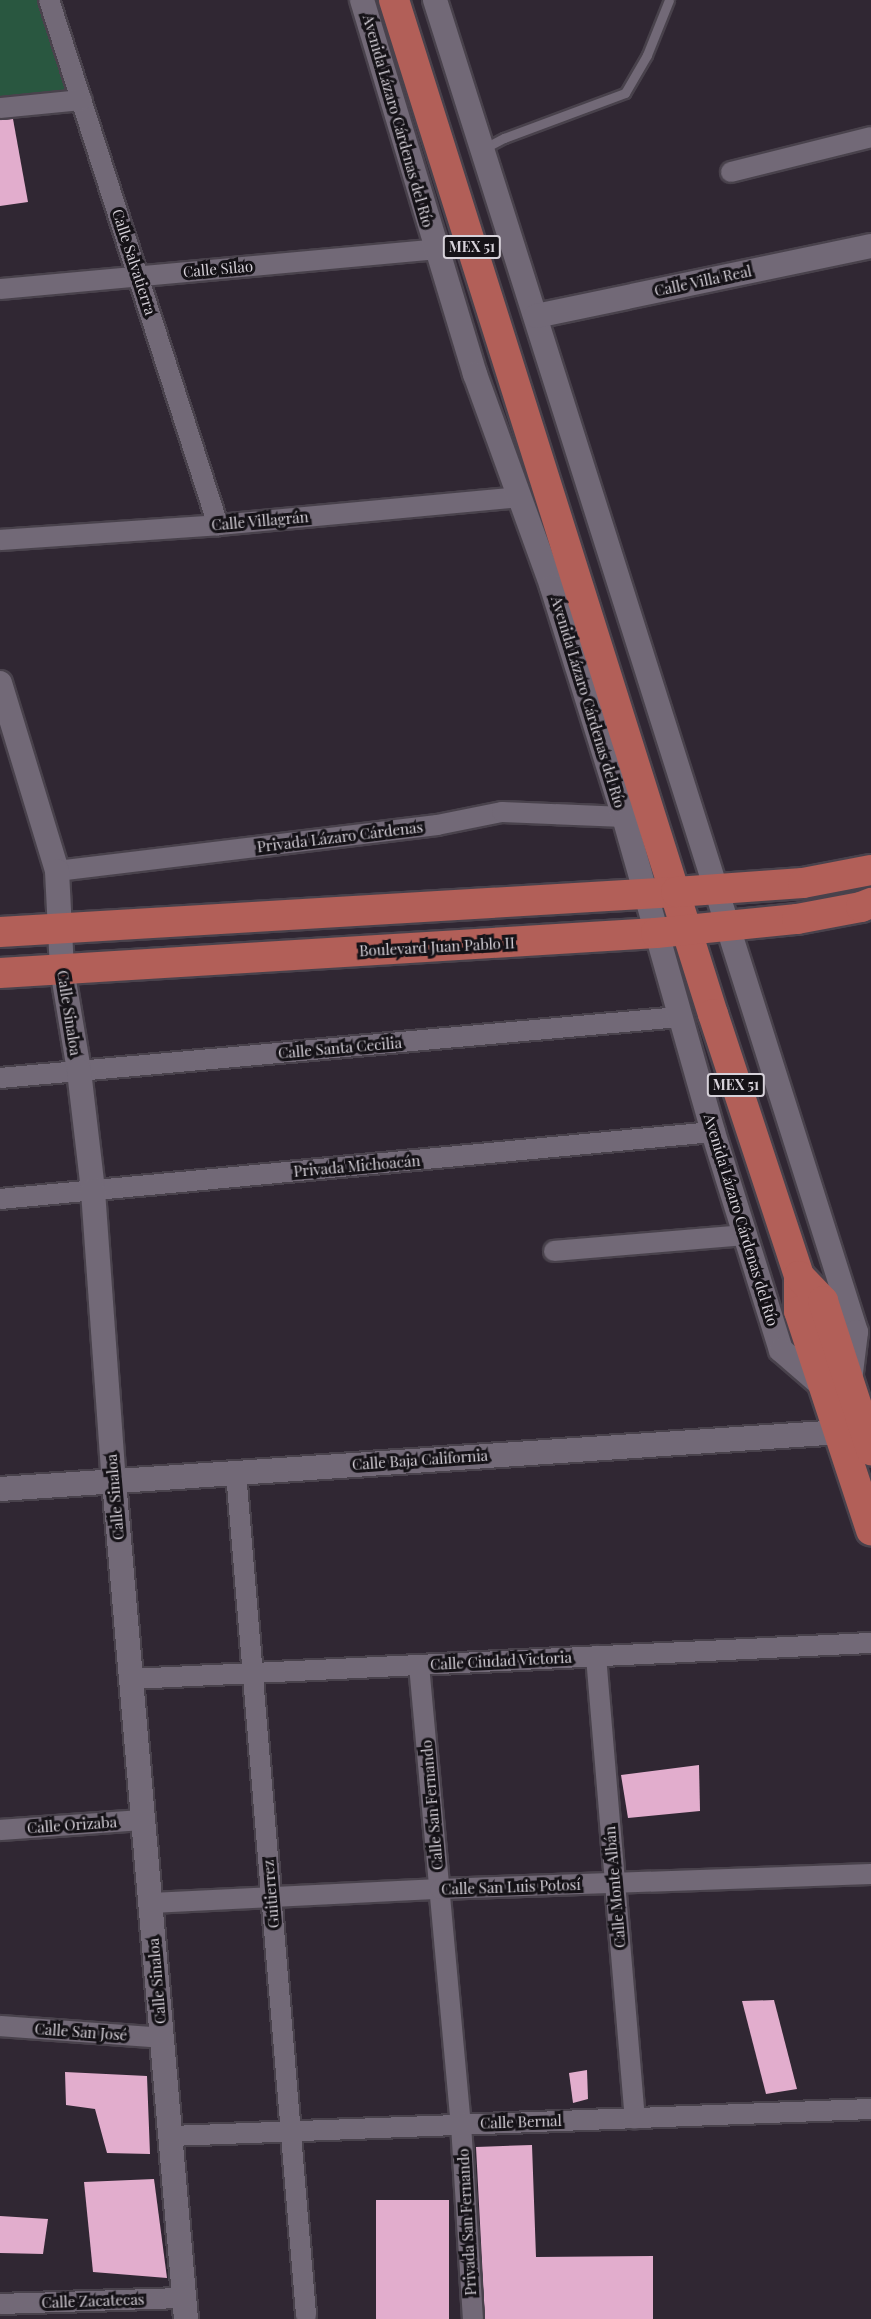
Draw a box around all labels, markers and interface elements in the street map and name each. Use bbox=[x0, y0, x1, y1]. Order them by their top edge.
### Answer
street label: Avenida Lázaro Cárdenas del Río bbox=[359, 12, 437, 230]
street label: Calle Salvatierra bbox=[108, 207, 160, 317]
road number: MEX 51 bbox=[442, 236, 502, 258]
street label: Calle Silao bbox=[182, 257, 254, 281]
street label: Calle Villa Real bbox=[652, 262, 754, 300]
street label: Calle Villagrán bbox=[210, 508, 310, 534]
street label: Avenida Lázaro Cárdenas del Río bbox=[547, 594, 629, 810]
street label: Privada Lázaro Cárdenas bbox=[256, 818, 424, 856]
street label: Boulevard Juan Pablo II bbox=[359, 934, 515, 960]
street label: Calle Sinaloa bbox=[53, 969, 85, 1057]
street label: Calle Santa Cecilia bbox=[277, 1034, 403, 1062]
road number: MEX 51 bbox=[706, 1074, 766, 1096]
street label: Avenida Lázaro Cárdenas del Río bbox=[700, 1112, 782, 1328]
street label: Privada Michoacán bbox=[293, 1151, 421, 1181]
street label: Calle Baja California bbox=[351, 1446, 489, 1474]
street label: Calle Sinaloa bbox=[102, 1453, 128, 1541]
street label: Calle Ciudad Victoria bbox=[429, 1648, 573, 1674]
street label: Calle San Fernando bbox=[417, 1739, 447, 1871]
street label: Calle Orizaba bbox=[26, 1813, 118, 1837]
street label: Calle Monte Albán bbox=[601, 1825, 629, 1949]
street label: Guitierrez bbox=[259, 1859, 283, 1929]
street label: Calle San Luis Potosí bbox=[441, 1876, 581, 1898]
street label: Calle Sinaloa bbox=[144, 1937, 170, 2025]
street label: Calle San José bbox=[34, 2020, 128, 2044]
street label: Calle Bernal bbox=[480, 2112, 562, 2132]
street label: Privada San Fernando bbox=[454, 2148, 480, 2296]
street label: Calle Zacatecas bbox=[41, 2290, 145, 2312]

